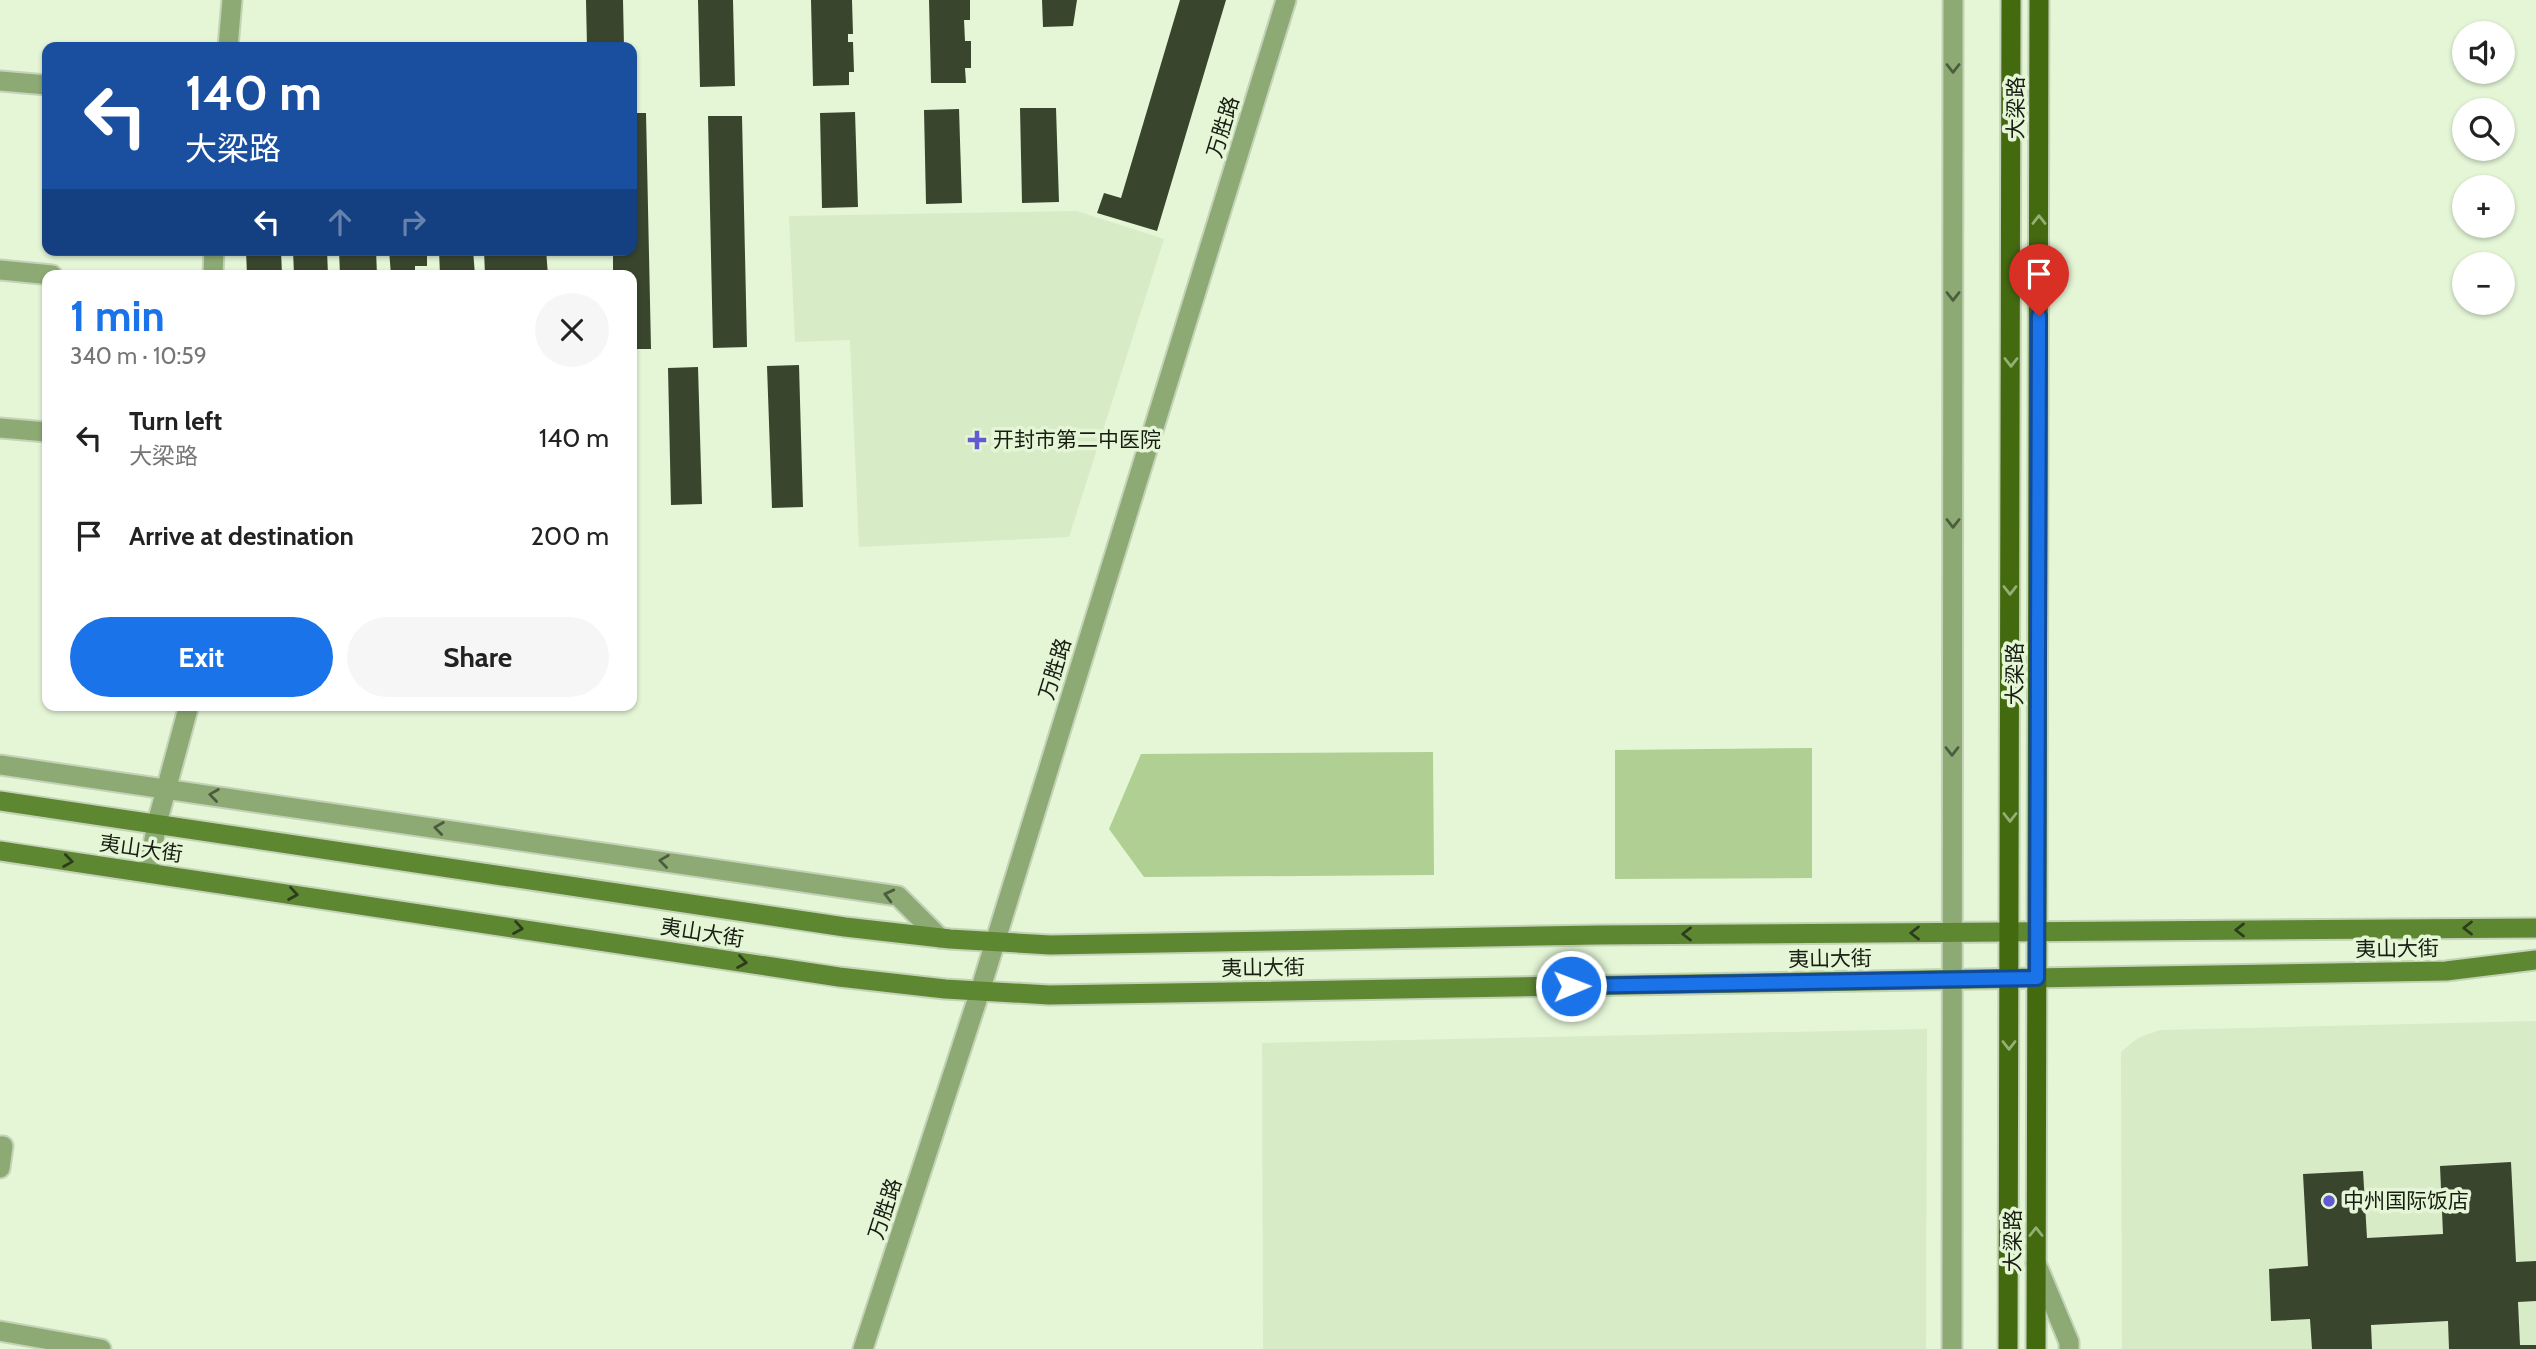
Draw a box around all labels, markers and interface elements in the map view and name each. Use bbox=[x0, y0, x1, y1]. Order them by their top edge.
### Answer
map controls bbox=[2452, 21, 2515, 315]
button: sound bbox=[2452, 21, 2515, 84]
text: 140 m bbox=[185, 63, 322, 122]
one-way arrow bbox=[1945, 63, 1961, 74]
icon: left bbox=[70, 70, 161, 161]
street label: 大梁路 bbox=[2003, 77, 2028, 140]
street label: 万胜路 bbox=[1201, 93, 1244, 161]
button: search bbox=[2452, 98, 2515, 161]
text: 大梁路 bbox=[185, 129, 281, 168]
button: + bbox=[2452, 175, 2515, 238]
icon: left bbox=[248, 203, 286, 241]
icon: ahead bbox=[321, 203, 359, 241]
icon: right bbox=[394, 203, 432, 241]
one-way arrow bbox=[2031, 215, 2047, 225]
pin bbox=[2009, 244, 2069, 316]
button: − bbox=[2452, 252, 2515, 315]
icon: arrive bbox=[2020, 255, 2058, 293]
text: 1 min bbox=[70, 290, 165, 342]
one-way arrow bbox=[1945, 291, 1961, 301]
button: close bbox=[535, 293, 609, 367]
text: 340 m · 10:59 bbox=[70, 342, 207, 370]
one-way arrow bbox=[2003, 357, 2019, 368]
text: Turn left bbox=[129, 405, 222, 437]
icon: left bbox=[70, 419, 108, 457]
text: 140 m bbox=[539, 422, 609, 454]
place label: 开封市第二中医院 bbox=[993, 427, 1161, 452]
marker: 开封市第二中医院 bbox=[967, 430, 987, 450]
text: 大梁路 bbox=[129, 442, 198, 470]
icon: arrive bbox=[70, 517, 108, 555]
one-way arrow bbox=[1945, 518, 1961, 529]
text: Arrive at destination bbox=[129, 520, 354, 552]
text: 200 m bbox=[530, 520, 609, 552]
one-way arrow bbox=[2002, 585, 2018, 595]
button: Exit bbox=[70, 617, 333, 697]
button: Share bbox=[347, 617, 609, 697]
street label: 万胜路 bbox=[1033, 635, 1076, 703]
street label: 大梁路 bbox=[2002, 643, 2027, 706]
one-way arrow bbox=[1944, 746, 1960, 756]
one-way arrow bbox=[208, 788, 220, 803]
one-way arrow bbox=[2002, 812, 2018, 823]
one-way arrow bbox=[433, 821, 445, 836]
street label: 夷山大街 bbox=[98, 830, 184, 867]
one-way arrow bbox=[62, 853, 73, 868]
one-way arrow bbox=[658, 853, 670, 868]
one-way arrow bbox=[287, 886, 298, 901]
one-way arrow bbox=[883, 889, 895, 904]
street label: 夷山大街 bbox=[659, 914, 746, 951]
one-way arrow bbox=[512, 920, 523, 935]
one-way arrow bbox=[2462, 921, 2473, 936]
one-way arrow bbox=[2235, 922, 2245, 938]
one-way arrow bbox=[1909, 925, 1920, 940]
one-way arrow bbox=[1682, 926, 1692, 942]
street label: 夷山大街 bbox=[2355, 935, 2439, 962]
street label: 夷山大街 bbox=[1788, 945, 1872, 972]
position arrow bbox=[1534, 949, 1608, 1023]
one-way arrow bbox=[737, 954, 748, 969]
street label: 夷山大街 bbox=[1221, 954, 1305, 981]
one-way arrow bbox=[2001, 1040, 2017, 1050]
street label: 万胜路 bbox=[863, 1175, 906, 1243]
place label: 中州国际饭店 bbox=[2343, 1188, 2469, 1213]
marker: 中州国际饭店 bbox=[2321, 1193, 2337, 1209]
street label: 大梁路 bbox=[2000, 1210, 2025, 1273]
one-way arrow bbox=[2028, 1226, 2044, 1237]

